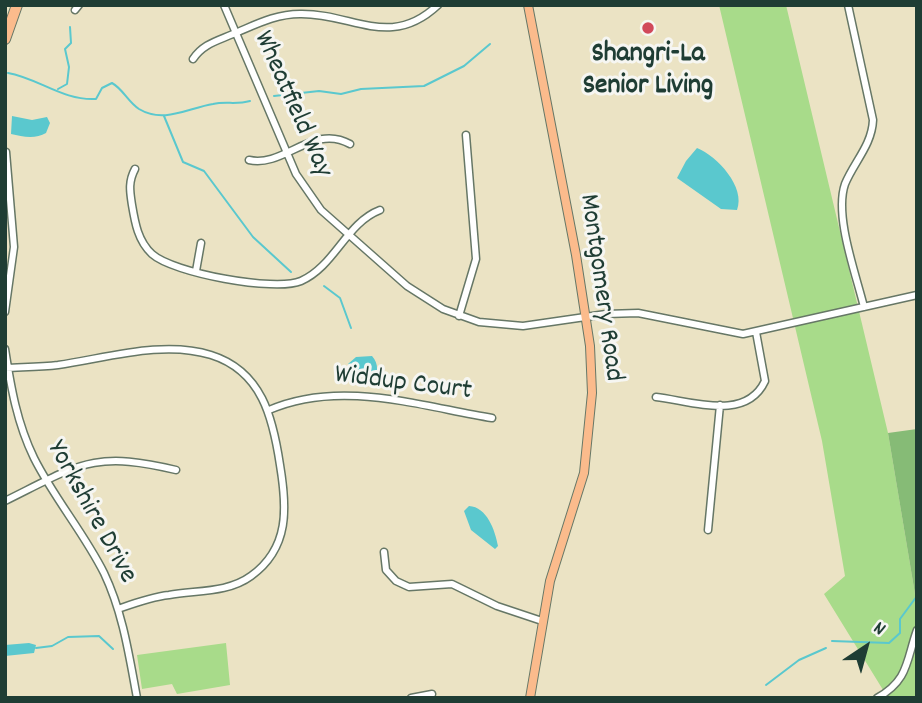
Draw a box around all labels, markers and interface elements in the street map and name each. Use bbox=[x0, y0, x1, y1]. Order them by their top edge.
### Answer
marker: Shangri-La Senior Living bbox=[640, 20, 656, 36]
street label: Wheatfield Way bbox=[244, 27, 338, 183]
place label: Shangri-La Senior Living bbox=[583, 39, 713, 105]
street label: Montgomery Road bbox=[569, 192, 629, 384]
street label: Widdup Court bbox=[333, 360, 473, 410]
street label: Yorkshire Drive bbox=[37, 436, 143, 590]
north arrow bbox=[831, 612, 901, 682]
text: N bbox=[867, 616, 890, 643]

